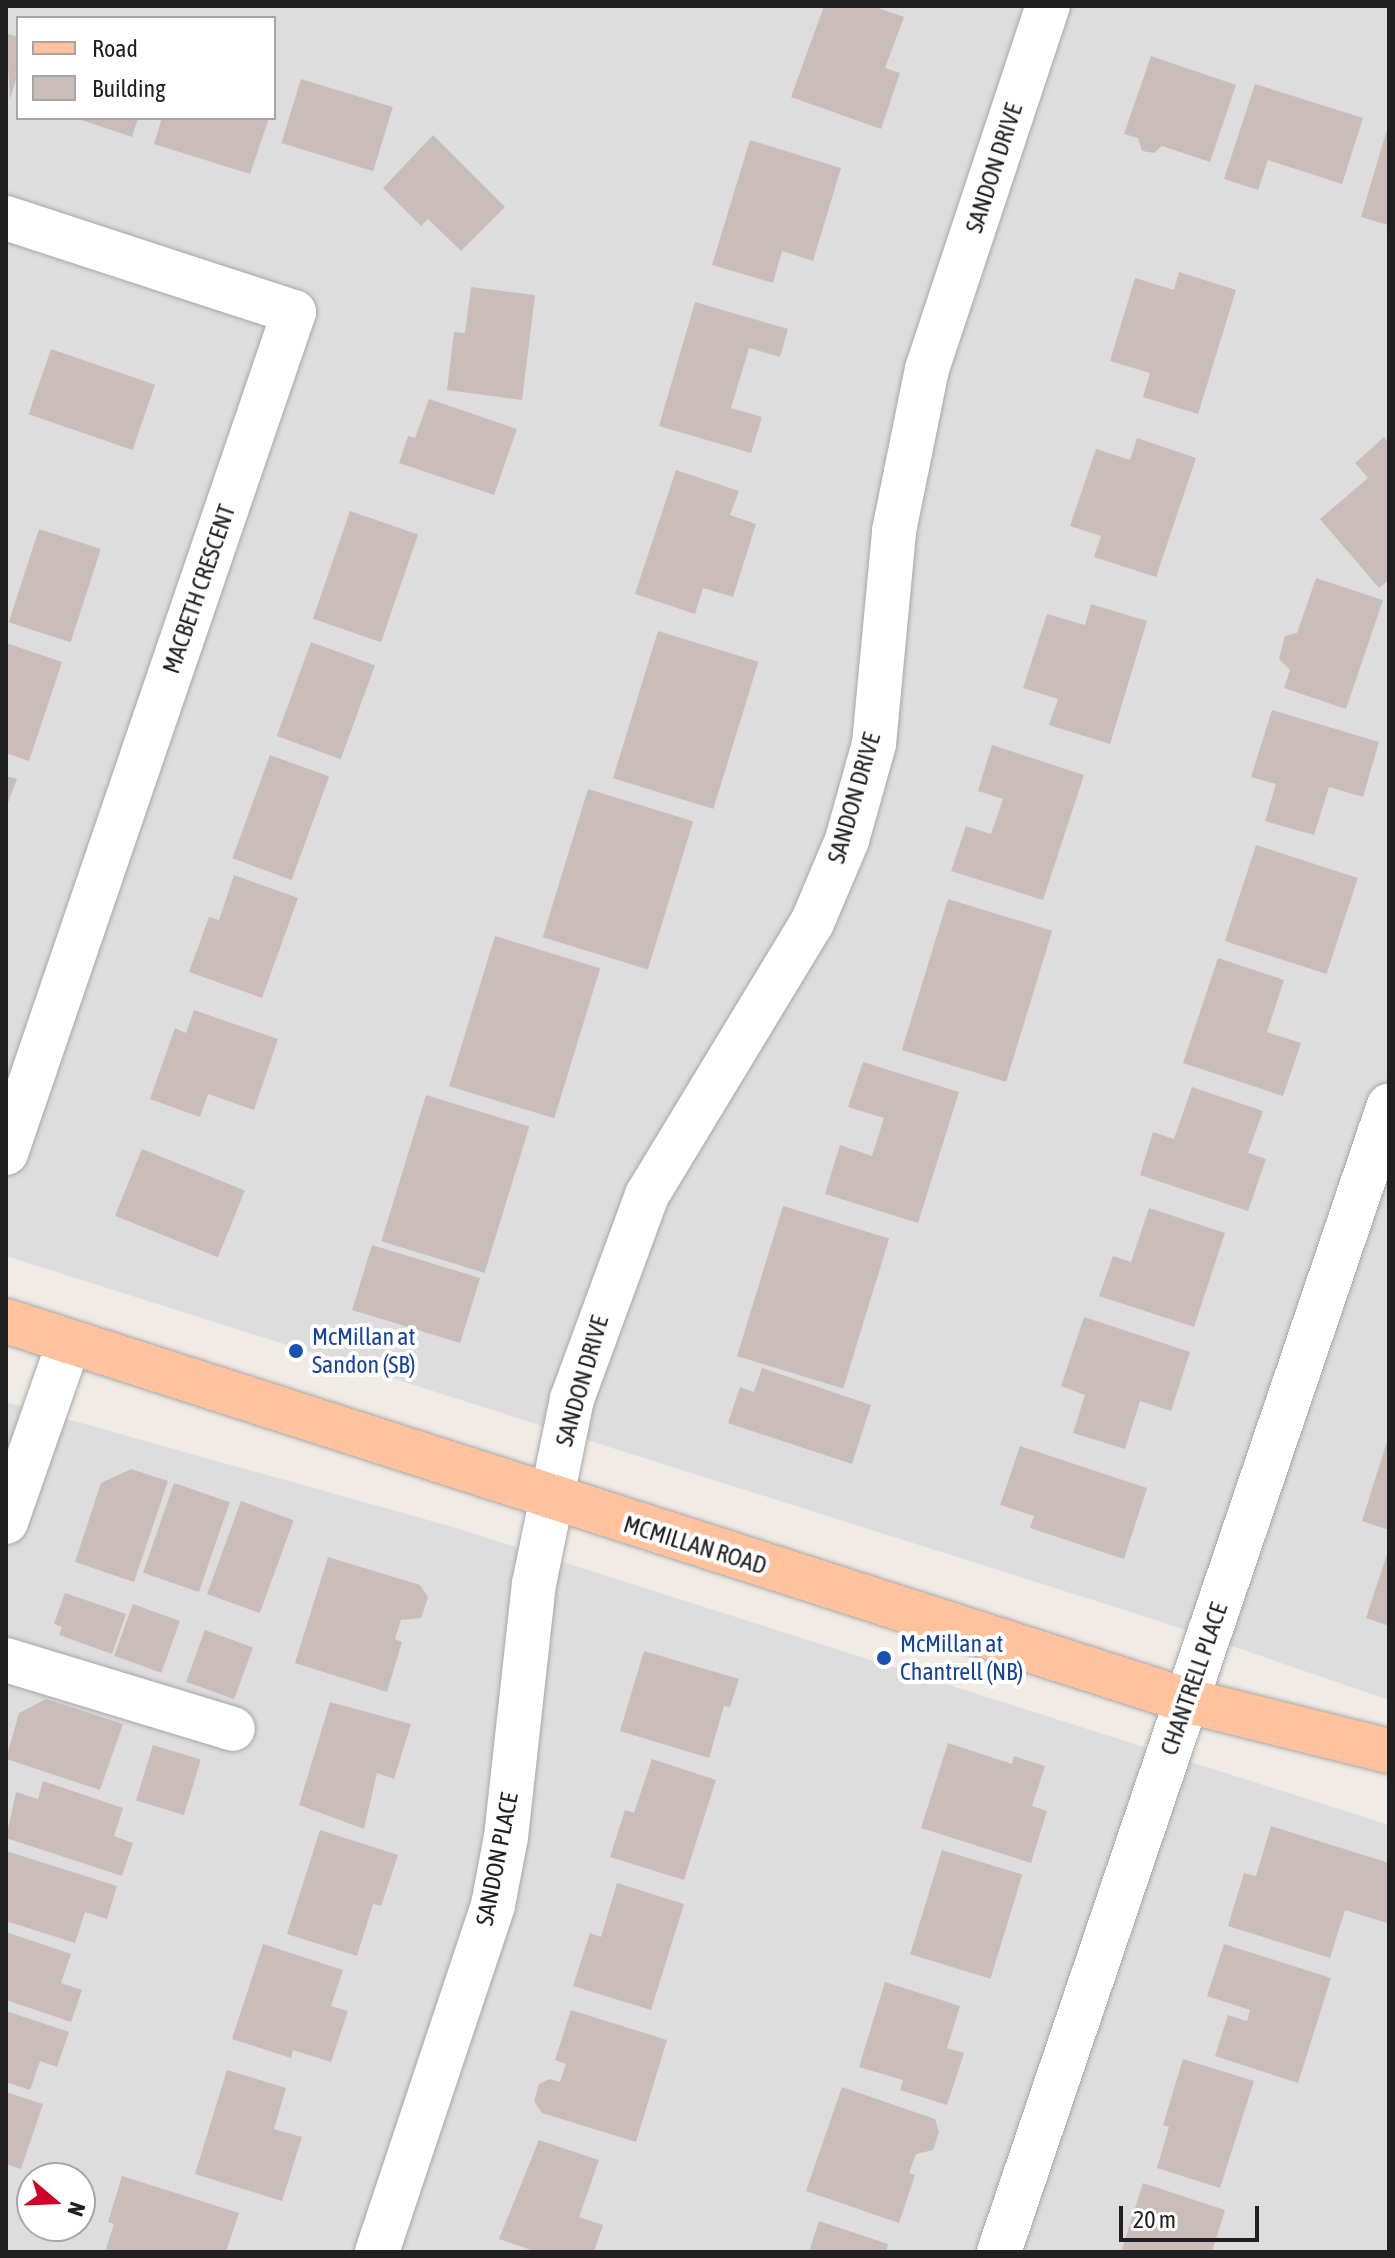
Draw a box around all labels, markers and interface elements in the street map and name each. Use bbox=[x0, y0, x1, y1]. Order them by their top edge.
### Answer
legend bbox=[16, 16, 276, 120]
text: Road bbox=[92, 35, 138, 62]
text: Building bbox=[92, 75, 165, 102]
street label: SANDON DRIVE bbox=[960, 100, 1028, 236]
street label: MACBETH CRESCENT bbox=[157, 501, 241, 677]
street label: SANDON DRIVE bbox=[822, 729, 886, 867]
street label: SANDON DRIVE bbox=[550, 1312, 614, 1450]
place label: McMillan at Sandon (SB) bbox=[312, 1323, 415, 1379]
marker: McMillan at Sandon (SB) bbox=[287, 1342, 305, 1360]
street label: MCMILLAN ROAD bbox=[620, 1510, 770, 1580]
street label: CHANTRELL PLACE bbox=[1154, 1599, 1234, 1759]
place label: McMillan at Chantrell (NB) bbox=[900, 1630, 1023, 1686]
marker: McMillan at Chantrell (NB) bbox=[875, 1649, 893, 1667]
street label: SANDON PLACE bbox=[470, 1790, 524, 1928]
north arrow bbox=[16, 2162, 96, 2242]
scale bar bbox=[1123, 2190, 1263, 2240]
text: N bbox=[62, 2199, 91, 2220]
text: 20 m bbox=[1133, 2206, 1176, 2233]

